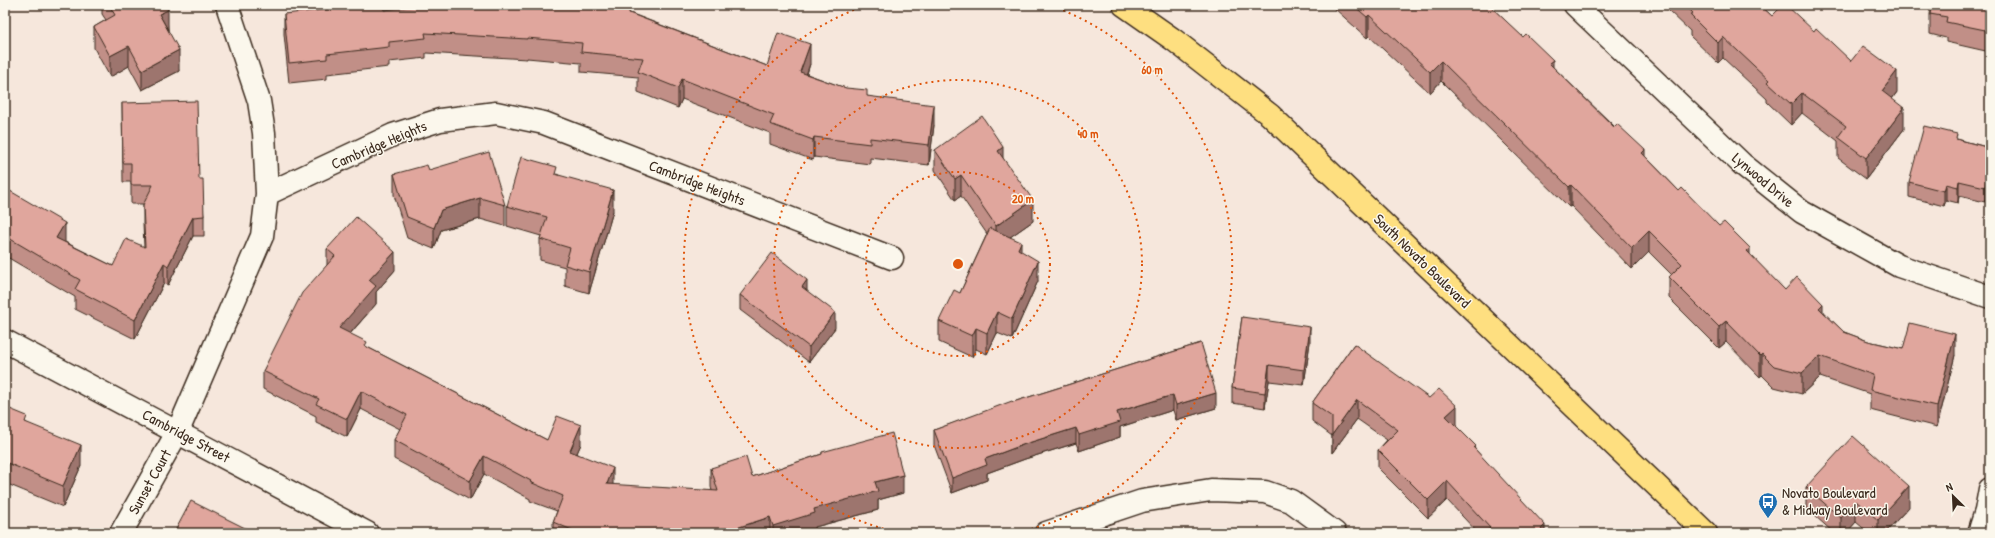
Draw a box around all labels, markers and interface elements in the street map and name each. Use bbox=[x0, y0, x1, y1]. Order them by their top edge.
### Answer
text: 60 m bbox=[1141, 61, 1163, 78]
street label: Cambridge Heights bbox=[328, 115, 430, 174]
text: 40 m bbox=[1078, 125, 1098, 142]
street label: Lynwood Drive bbox=[1728, 147, 1799, 212]
street label: Cambridge Heights bbox=[646, 154, 749, 211]
text: 20 m bbox=[1012, 190, 1034, 207]
street label: South Novato Boulevard bbox=[1369, 209, 1476, 313]
centre of rings bbox=[951, 257, 965, 271]
street label: Cambridge Street bbox=[139, 404, 234, 468]
street label: Sunset Court bbox=[123, 445, 176, 518]
north arrow bbox=[1933, 476, 1973, 516]
text: N bbox=[1943, 479, 1955, 494]
place label: Novato Boulevard & Midway Boulevard bbox=[1782, 482, 1887, 520]
bus stop icon: Novato Boulevard & Midway Boulevard bbox=[1757, 491, 1779, 519]

